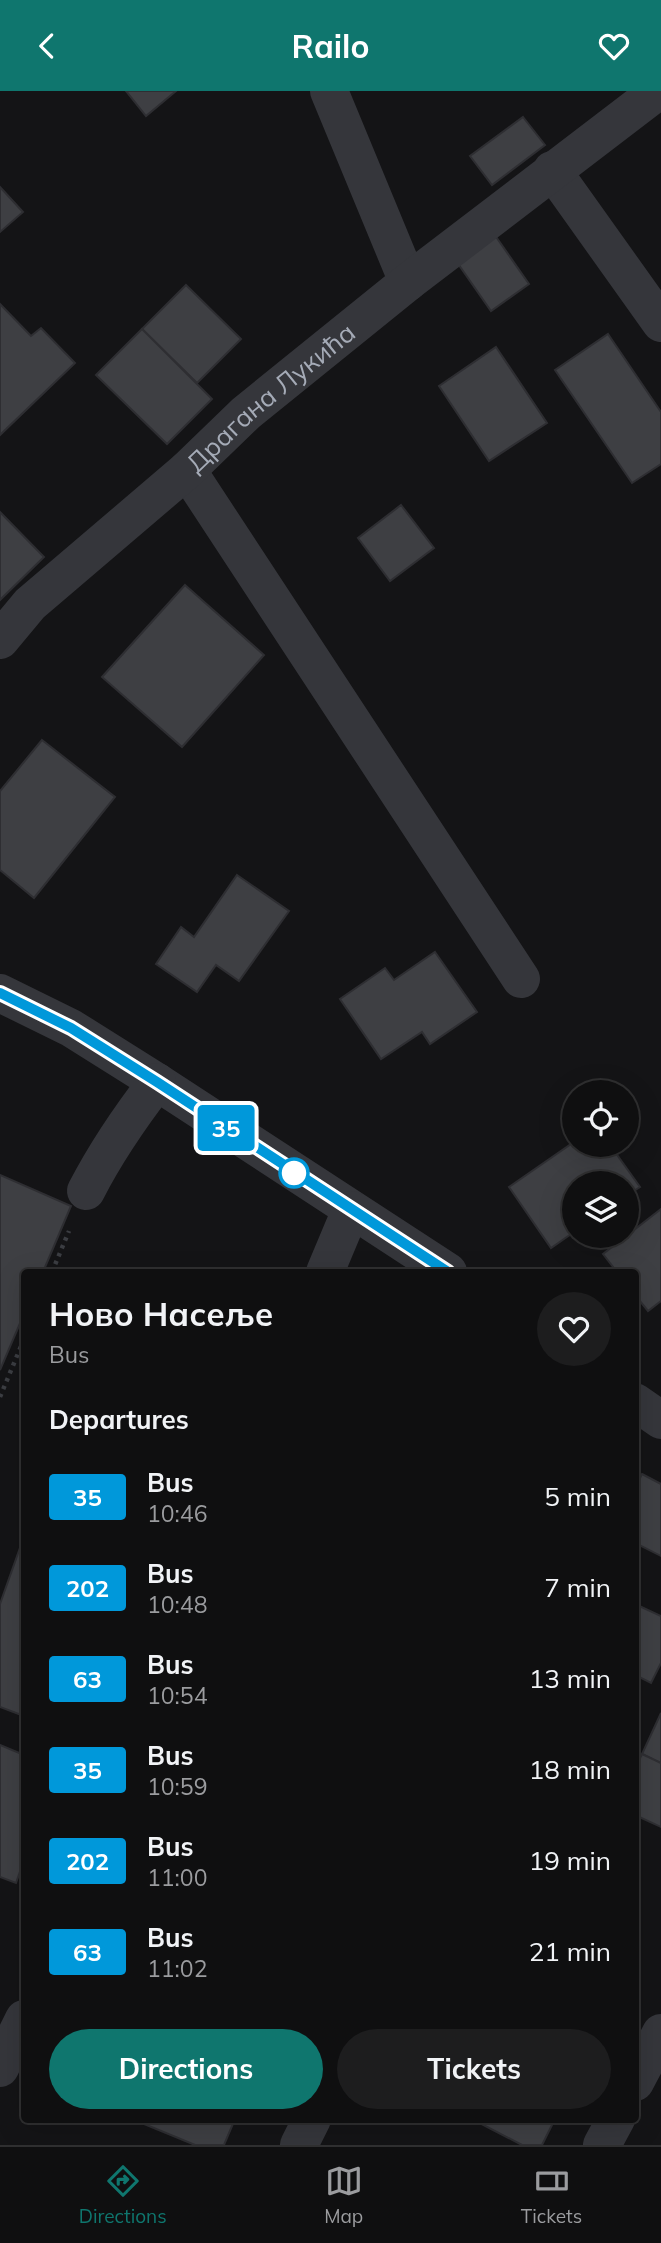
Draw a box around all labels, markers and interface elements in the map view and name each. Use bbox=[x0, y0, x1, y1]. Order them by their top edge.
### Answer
text: Railo bbox=[292, 26, 369, 66]
icon: back bbox=[28, 27, 66, 65]
icon: heart bbox=[595, 27, 633, 65]
street label: Драгана Лукића bbox=[179, 315, 362, 479]
map controls bbox=[562, 1080, 639, 1248]
button: locate bbox=[562, 1080, 639, 1157]
line badge: 35 bbox=[194, 1105, 258, 1151]
text: 35 bbox=[212, 1113, 240, 1143]
unlabelled marker bbox=[279, 1158, 309, 1188]
button: layers bbox=[562, 1171, 639, 1248]
button: heart bbox=[537, 1292, 611, 1366]
text: Ново Насеље bbox=[49, 1293, 273, 1334]
text: Bus bbox=[49, 1340, 89, 1369]
text: Departures bbox=[49, 1403, 189, 1436]
text: Bus bbox=[147, 1466, 193, 1499]
text: 5 min bbox=[544, 1480, 611, 1513]
text: 35 bbox=[73, 1482, 102, 1512]
text: 10:46 bbox=[147, 1499, 207, 1528]
text: Bus bbox=[147, 1557, 193, 1590]
text: 7 min bbox=[544, 1571, 611, 1604]
text: 202 bbox=[66, 1573, 109, 1603]
text: 10:48 bbox=[147, 1590, 207, 1619]
text: Bus bbox=[147, 1648, 193, 1681]
text: 13 min bbox=[529, 1662, 611, 1695]
text: 63 bbox=[73, 1664, 102, 1694]
text: 10:54 bbox=[147, 1681, 207, 1710]
text: Bus bbox=[147, 1739, 193, 1772]
text: 18 min bbox=[529, 1753, 611, 1786]
text: 35 bbox=[73, 1755, 102, 1785]
text: 10:59 bbox=[147, 1772, 207, 1801]
text: Bus bbox=[147, 1830, 193, 1863]
text: 19 min bbox=[529, 1844, 611, 1877]
text: 202 bbox=[66, 1846, 109, 1876]
text: 11:00 bbox=[147, 1863, 207, 1892]
text: Bus bbox=[147, 1921, 193, 1954]
text: 21 min bbox=[529, 1935, 611, 1968]
text: 63 bbox=[73, 1937, 102, 1967]
text: 11:02 bbox=[147, 1954, 207, 1983]
button: Directions bbox=[49, 2029, 323, 2109]
button: Tickets bbox=[337, 2029, 611, 2109]
tab: Directions bbox=[79, 2162, 167, 2228]
tab: Map bbox=[324, 2162, 363, 2228]
tab: Tickets bbox=[521, 2162, 582, 2228]

